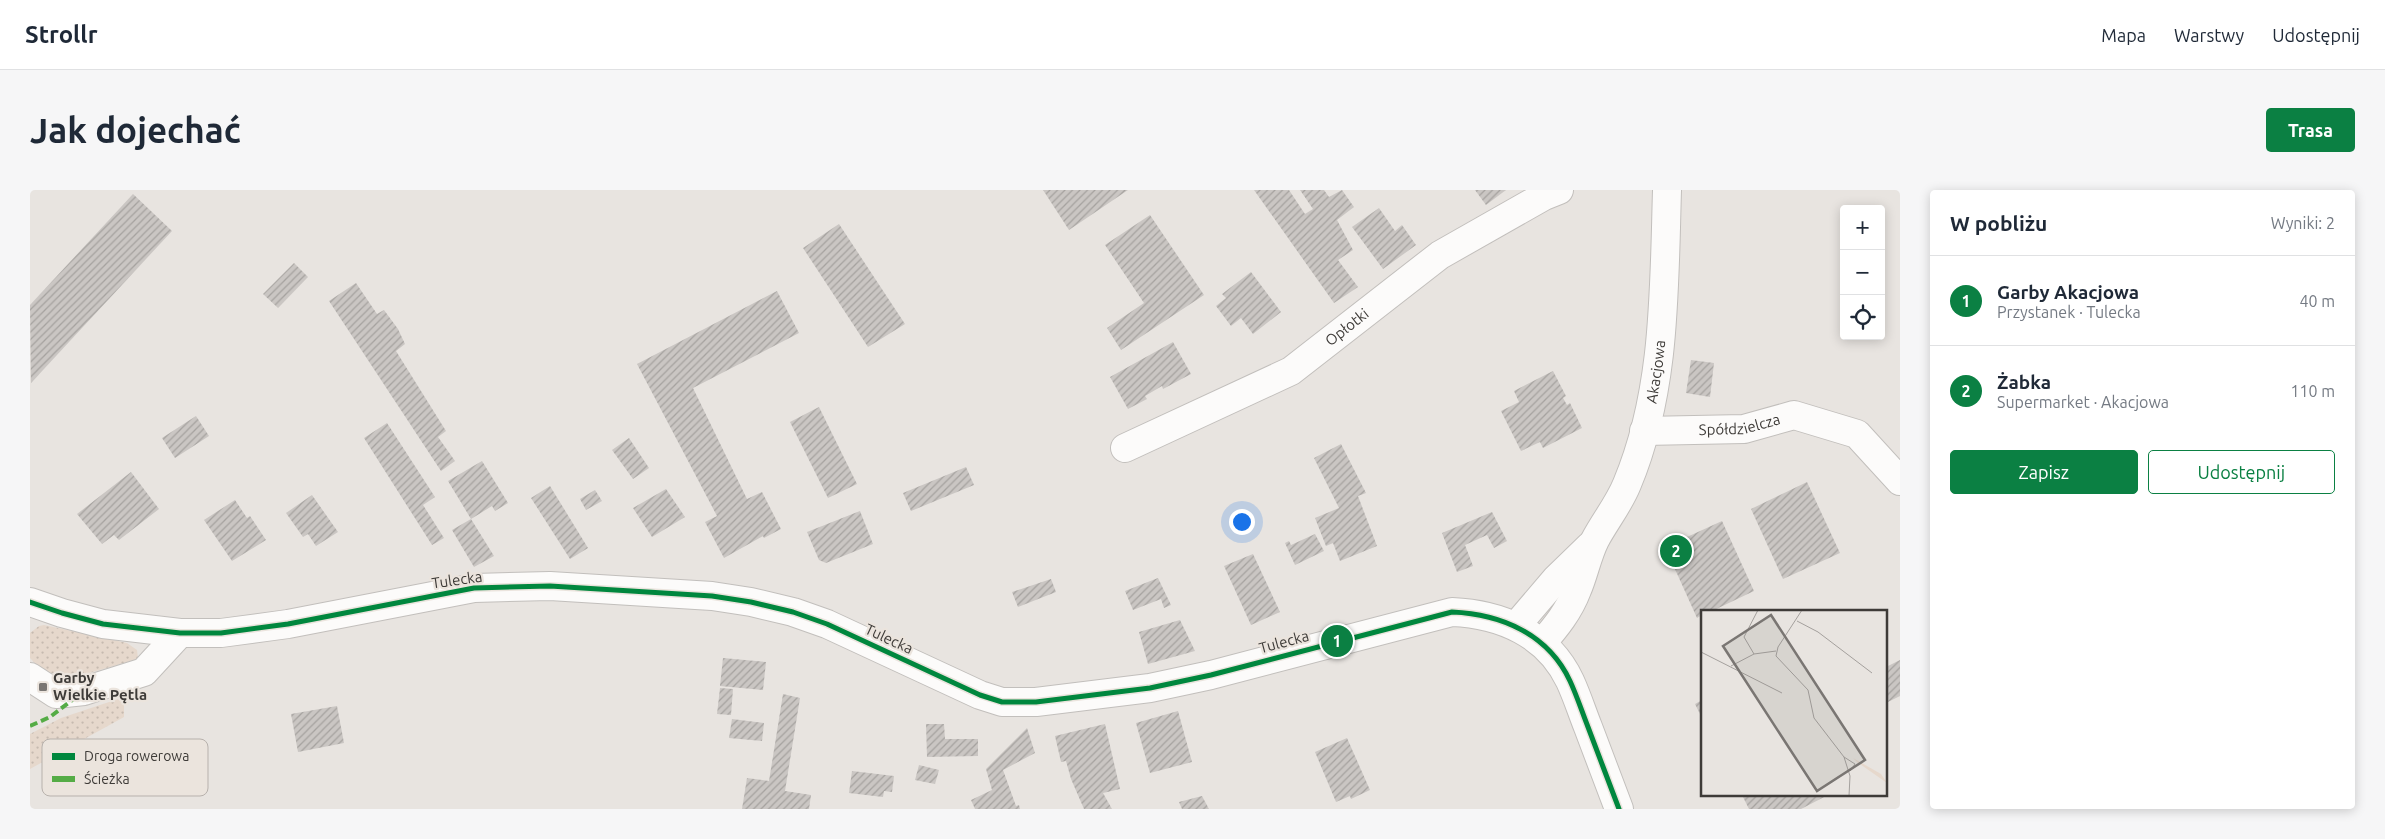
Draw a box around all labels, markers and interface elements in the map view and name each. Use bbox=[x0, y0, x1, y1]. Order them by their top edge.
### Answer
text: Strollr bbox=[25, 21, 98, 48]
text: Mapa bbox=[2101, 25, 2146, 45]
text: Warstwy bbox=[2174, 25, 2244, 45]
text: Udostępnij bbox=[2272, 25, 2360, 45]
button: Trasa bbox=[2266, 108, 2355, 152]
text: Jak dojechać bbox=[30, 110, 241, 150]
map controls bbox=[1840, 205, 1885, 340]
button: + bbox=[1840, 205, 1885, 250]
text: W pobliżu bbox=[1950, 211, 2047, 235]
text: Wyniki: 2 bbox=[2271, 214, 2335, 232]
button: − bbox=[1840, 250, 1885, 295]
text: Garby Akacjowa bbox=[1997, 281, 2139, 303]
text: 1 bbox=[1961, 292, 1971, 310]
text: 40 m bbox=[2299, 292, 2335, 310]
button: locate bbox=[1840, 295, 1885, 340]
text: Przystanek · Tulecka bbox=[1997, 303, 2141, 321]
street label: Opłotki bbox=[1322, 305, 1372, 349]
street label: Akacjowa bbox=[1642, 339, 1668, 405]
text: Żabka bbox=[1997, 371, 2051, 393]
text: 2 bbox=[1961, 382, 1971, 400]
text: 110 m bbox=[2290, 382, 2335, 400]
text: Supermarket · Akacjowa bbox=[1997, 393, 2169, 411]
street label: Spółdzielcza bbox=[1699, 410, 1782, 438]
button: Zapisz bbox=[1950, 450, 2138, 494]
button: Udostępnij bbox=[2148, 450, 2335, 494]
your location bbox=[1229, 509, 1255, 535]
pin: 2 bbox=[1660, 532, 1692, 570]
street label: Tulecka bbox=[431, 568, 483, 591]
inset map bbox=[1701, 610, 1888, 796]
street label: Tulecka bbox=[863, 620, 916, 657]
pin: 1 bbox=[1321, 622, 1353, 660]
street label: Tulecka bbox=[1257, 627, 1311, 656]
place label: Garby Wielkie Pętla bbox=[53, 669, 147, 704]
marker: Garby Wielkie Pętla bbox=[37, 681, 49, 693]
legend bbox=[42, 739, 208, 796]
text: Droga rowerowa bbox=[84, 748, 189, 764]
text: Ścieżka bbox=[84, 770, 130, 787]

